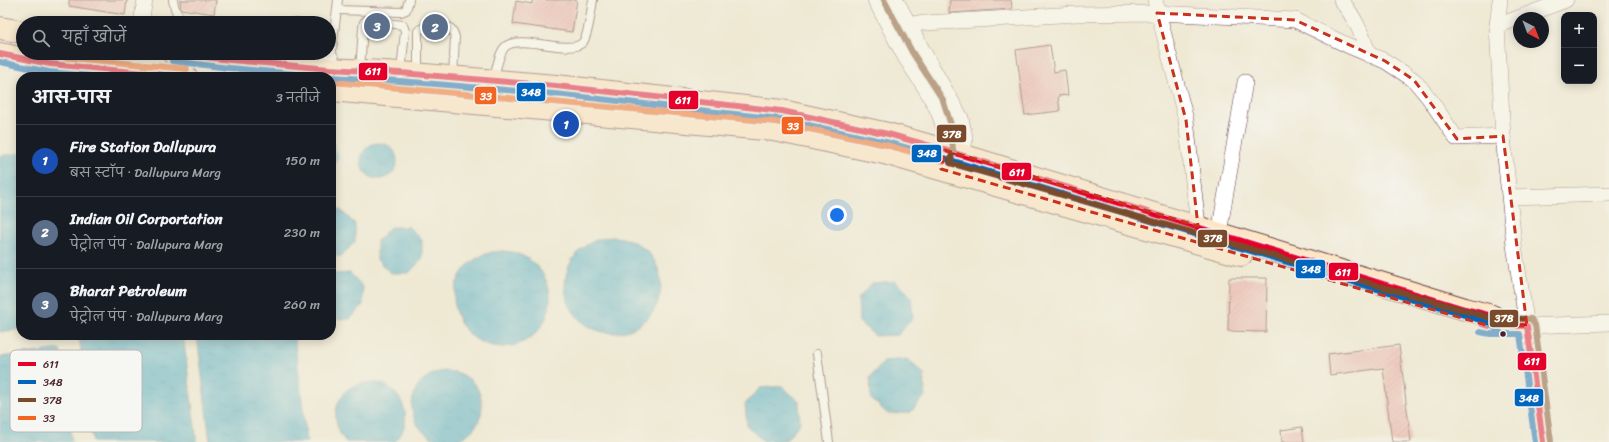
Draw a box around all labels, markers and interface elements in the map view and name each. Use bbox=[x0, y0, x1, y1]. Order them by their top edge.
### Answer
pin: 3 bbox=[364, 11, 390, 41]
pin: 2 bbox=[422, 12, 448, 42]
north arrow bbox=[1513, 12, 1549, 48]
map controls bbox=[1561, 12, 1597, 84]
button: + bbox=[1561, 12, 1597, 48]
search box bbox=[16, 16, 336, 60]
text: यहाँ खोजें bbox=[62, 24, 127, 50]
icon: search bbox=[30, 27, 52, 49]
button: − bbox=[1561, 48, 1597, 84]
line badge: 611 bbox=[358, 62, 388, 81]
text: 611 bbox=[364, 62, 381, 81]
text: आस-पास bbox=[32, 82, 111, 112]
line badge: 348 bbox=[516, 82, 546, 102]
text: 348 bbox=[520, 83, 541, 102]
text: 3 नतीजे bbox=[276, 86, 320, 109]
line badge: 33 bbox=[474, 86, 497, 105]
text: 33 bbox=[479, 87, 493, 106]
line badge: 611 bbox=[668, 90, 699, 110]
text: 611 bbox=[674, 91, 691, 110]
pin: 1 bbox=[553, 109, 579, 139]
line badge: 33 bbox=[781, 116, 804, 135]
text: 33 bbox=[786, 117, 800, 136]
line badge: 378 bbox=[936, 124, 967, 143]
text: 378 bbox=[942, 125, 962, 144]
text: Fire Station Dallupura bbox=[70, 134, 216, 160]
line badge: 348 bbox=[911, 144, 942, 163]
text: 348 bbox=[916, 144, 937, 163]
text: 1 bbox=[42, 149, 48, 172]
text: 150 m bbox=[285, 149, 320, 172]
text: बस स्टॉप · Dallupura Marg bbox=[70, 161, 221, 184]
line badge: 611 bbox=[1001, 162, 1032, 181]
text: 611 bbox=[1008, 163, 1025, 182]
your location bbox=[827, 205, 847, 225]
text: Indian Oil Corportation bbox=[70, 206, 222, 232]
text: 2 bbox=[41, 221, 49, 244]
text: 230 m bbox=[284, 221, 320, 244]
line badge: 378 bbox=[1197, 229, 1228, 248]
text: 378 bbox=[1203, 229, 1223, 248]
text: पेट्रोल पंप · Dallupura Marg bbox=[70, 233, 223, 256]
line badge: 348 bbox=[1295, 259, 1326, 279]
text: 348 bbox=[1300, 260, 1321, 279]
line badge: 611 bbox=[1328, 262, 1359, 281]
text: 611 bbox=[1334, 263, 1351, 282]
text: Bharat Petroleum bbox=[70, 278, 187, 304]
text: 3 bbox=[41, 293, 49, 316]
text: 260 m bbox=[284, 293, 320, 316]
text: पेट्रोल पंप · Dallupura Marg bbox=[70, 305, 223, 328]
line badge: 378 bbox=[1489, 309, 1519, 328]
text: 378 bbox=[1494, 309, 1514, 328]
unlabelled marker bbox=[1498, 329, 1508, 339]
legend bbox=[10, 350, 142, 432]
line badge: 611 bbox=[1517, 352, 1547, 371]
text: 611 bbox=[1523, 352, 1540, 371]
text: 611 bbox=[43, 355, 59, 374]
text: 348 bbox=[43, 373, 63, 392]
line badge: 348 bbox=[1514, 388, 1544, 407]
text: 348 bbox=[1518, 389, 1539, 408]
text: 378 bbox=[43, 391, 62, 410]
text: 33 bbox=[43, 409, 55, 428]

